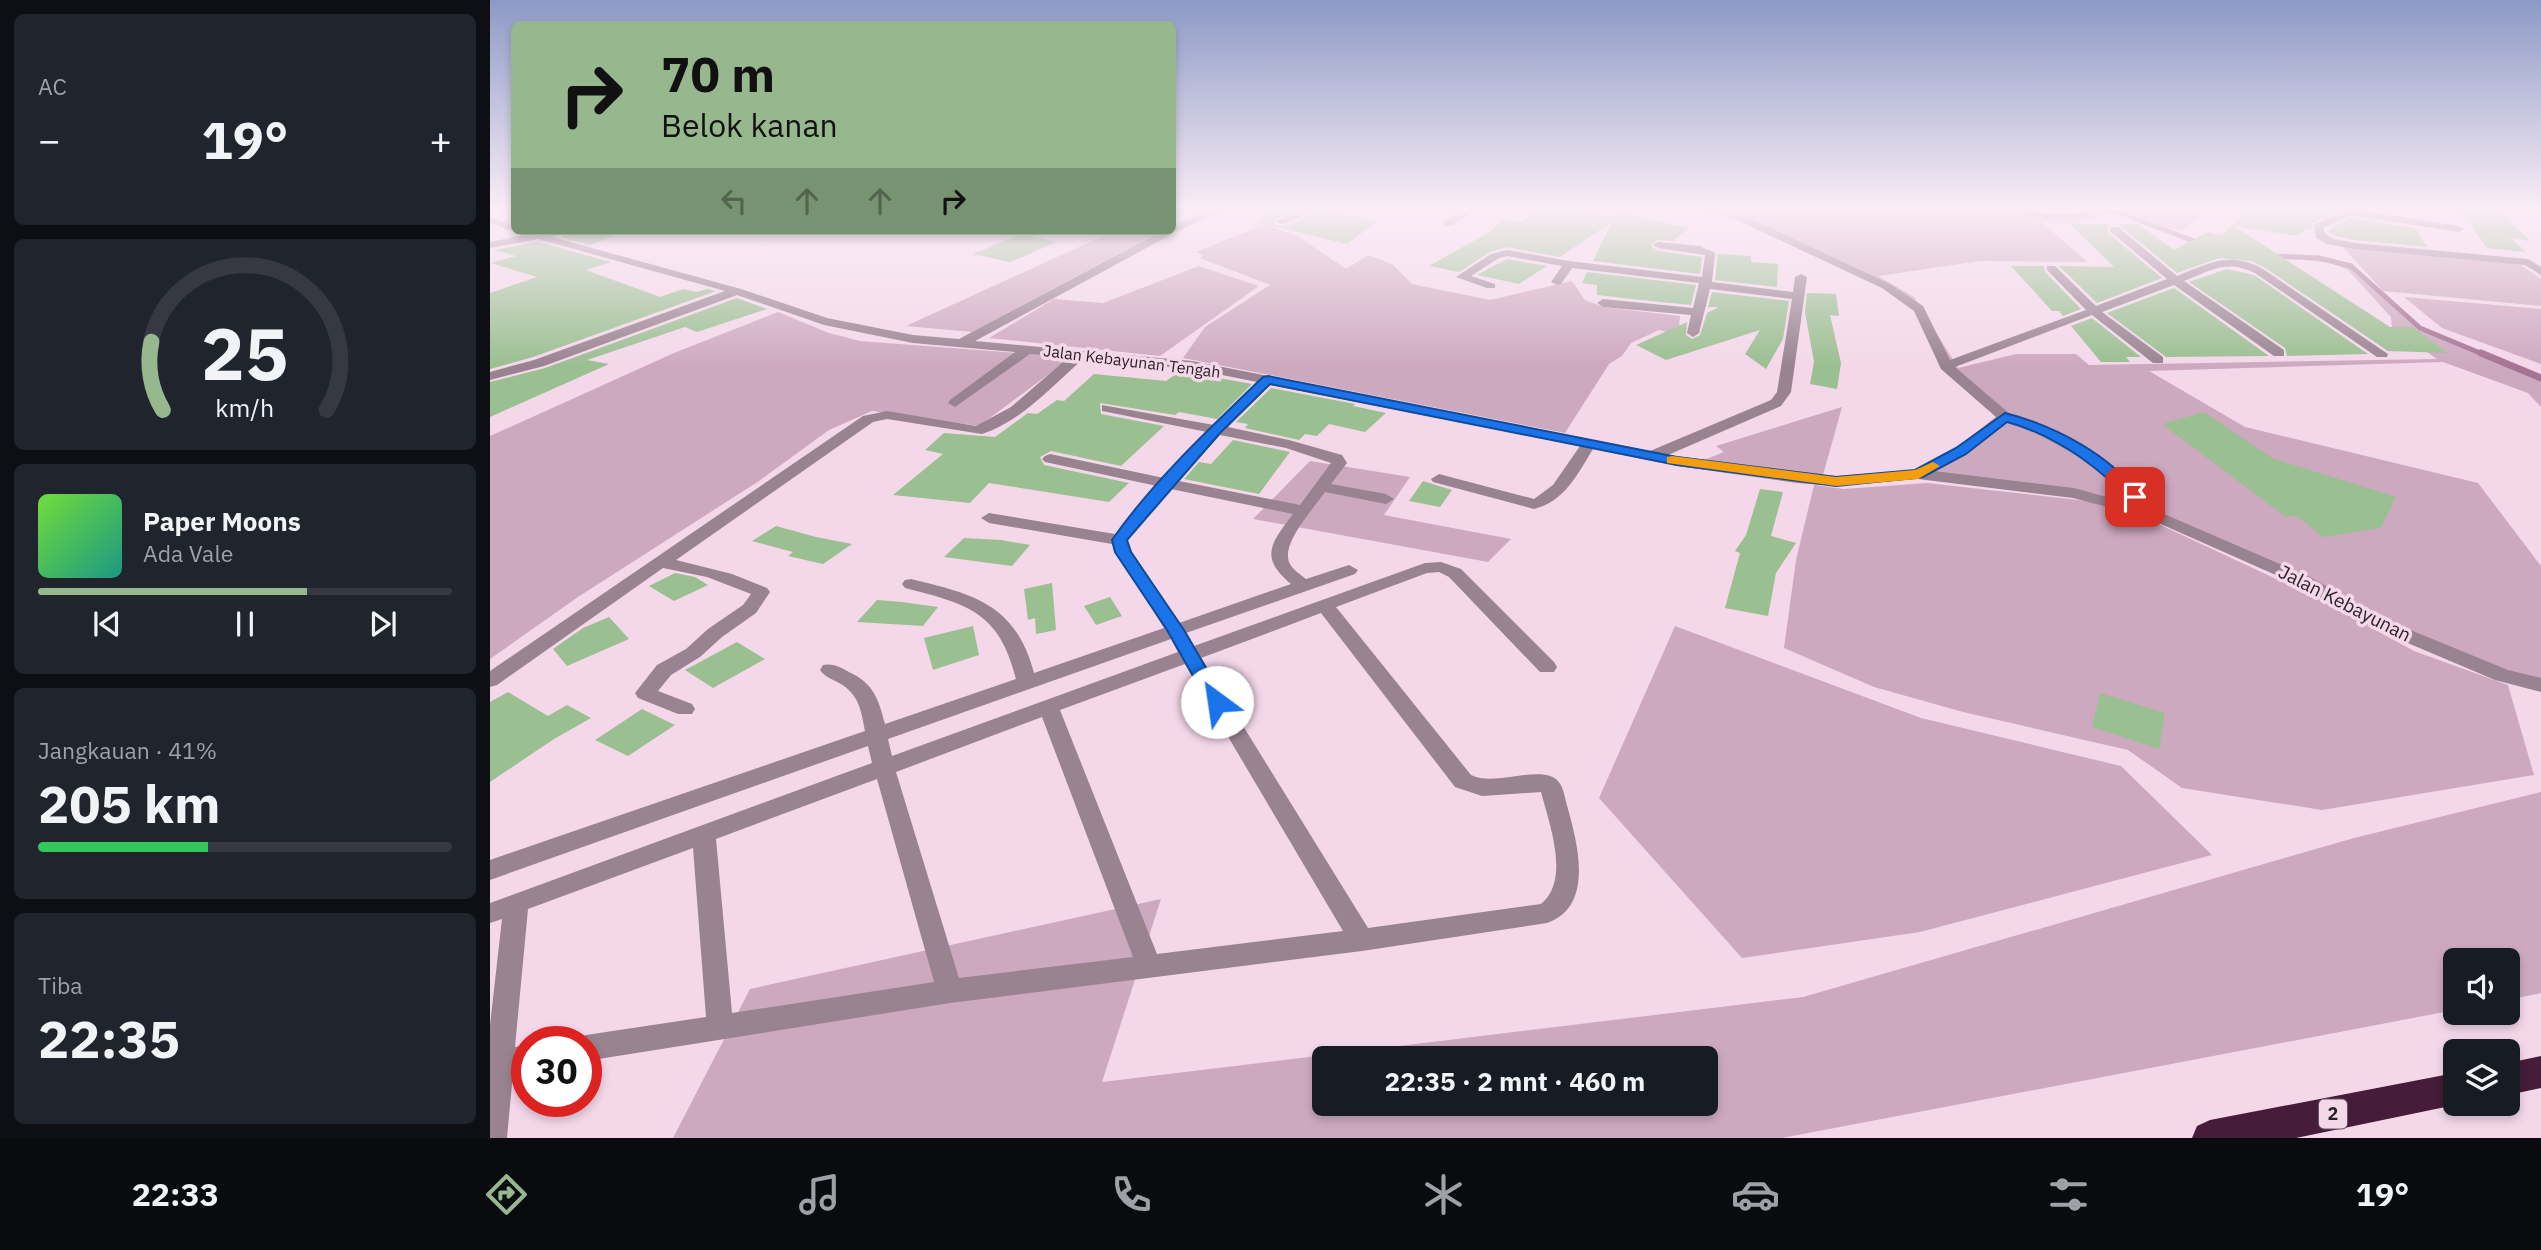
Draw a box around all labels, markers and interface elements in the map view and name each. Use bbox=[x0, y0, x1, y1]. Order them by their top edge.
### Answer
text: 70 m bbox=[661, 42, 775, 105]
icon: right bbox=[546, 49, 637, 140]
text: AC bbox=[38, 71, 67, 101]
text: Belok kanan bbox=[661, 104, 838, 146]
text: 19° bbox=[202, 106, 288, 173]
text: − bbox=[38, 115, 61, 164]
text: + bbox=[429, 115, 452, 164]
icon: left bbox=[715, 182, 753, 220]
icon: ahead bbox=[788, 182, 826, 220]
icon: ahead bbox=[861, 182, 899, 220]
icon: right bbox=[934, 182, 972, 220]
text: 25 bbox=[201, 306, 289, 401]
street label: Jalan Kebayunan Tengah bbox=[1042, 340, 1222, 382]
text: km/h bbox=[216, 391, 274, 424]
pin bbox=[2105, 467, 2165, 527]
icon: arrive bbox=[2116, 478, 2154, 516]
text: Paper Moons bbox=[143, 504, 301, 538]
text: Ada Vale bbox=[143, 538, 233, 568]
street label: Jalan Kebayunan bbox=[2275, 559, 2415, 647]
icon: previous bbox=[88, 605, 126, 643]
icon: pause bbox=[226, 605, 264, 643]
icon: next bbox=[364, 605, 402, 643]
position arrow bbox=[1180, 665, 1254, 739]
text: Jangkauan · 41% bbox=[38, 735, 217, 765]
text: 205 km bbox=[38, 770, 220, 837]
map controls bbox=[2443, 948, 2520, 1116]
button: sound bbox=[2443, 948, 2520, 1025]
text: Tiba bbox=[38, 970, 83, 1000]
text: 22:35 bbox=[38, 1005, 180, 1072]
speed limit sign: 30 bbox=[511, 1026, 602, 1117]
button: layers bbox=[2443, 1039, 2520, 1116]
text: 22:35 · 2 mnt · 460 m bbox=[1385, 1064, 1645, 1098]
road number: 2 bbox=[2319, 1100, 2347, 1128]
icon: directions bbox=[482, 1170, 531, 1219]
icon: music bbox=[795, 1170, 844, 1219]
icon: phone bbox=[1107, 1170, 1156, 1219]
icon: climate bbox=[1419, 1170, 1468, 1219]
icon: car bbox=[1731, 1170, 1780, 1219]
icon: filters bbox=[2044, 1170, 2093, 1219]
text: 22:33 bbox=[132, 1173, 219, 1215]
text: 19° bbox=[2356, 1173, 2409, 1215]

